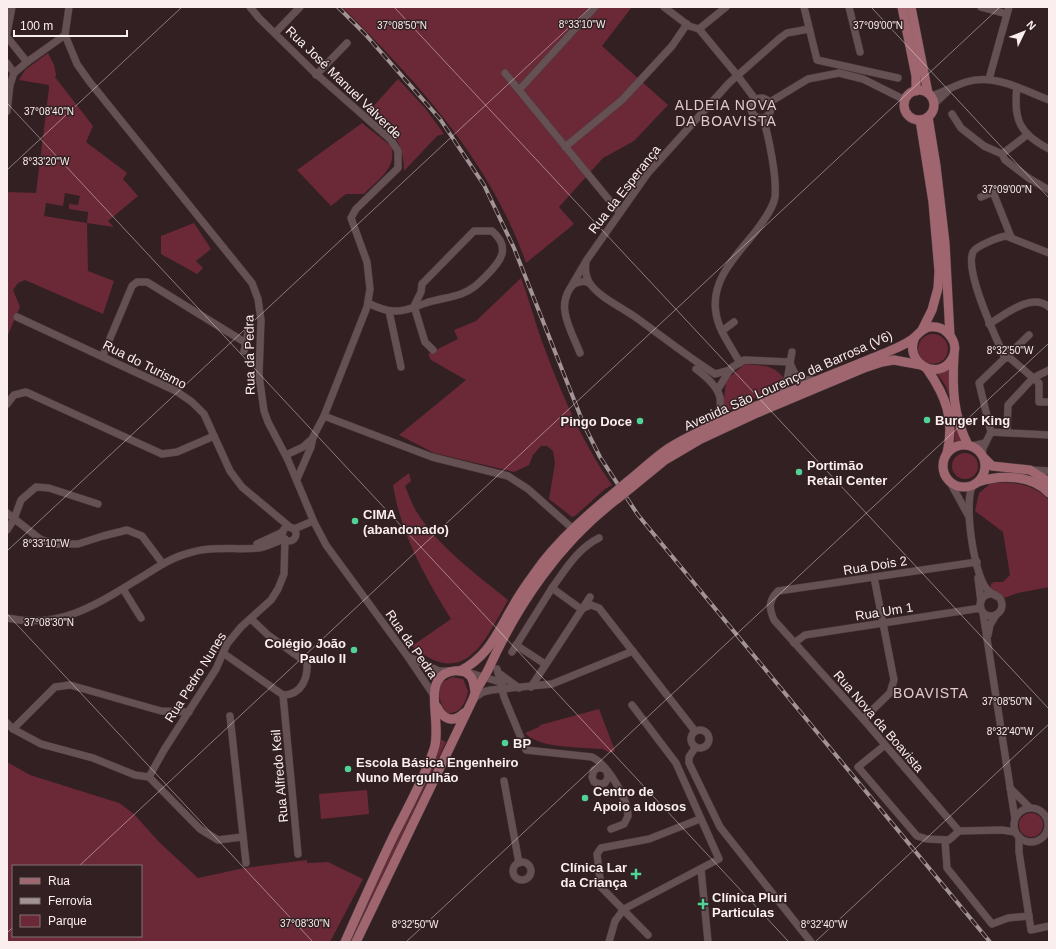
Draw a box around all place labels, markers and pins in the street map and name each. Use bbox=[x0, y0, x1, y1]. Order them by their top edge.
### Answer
place label: Burger King bbox=[935, 413, 1010, 428]
place label: Pingo Doce bbox=[560, 414, 632, 429]
marker: Burger King bbox=[922, 415, 932, 425]
marker: Pingo Doce bbox=[635, 416, 645, 426]
place label: Portimão Retail Center bbox=[807, 458, 887, 488]
marker: Portimão Retail Center bbox=[794, 467, 804, 477]
place label: CIMA (abandonado) bbox=[363, 507, 449, 537]
marker: CIMA (abandonado) bbox=[350, 516, 360, 526]
place label: Colégio João Paulo II bbox=[264, 636, 346, 666]
marker: Colégio João Paulo II bbox=[349, 645, 359, 655]
place label: BP bbox=[513, 736, 531, 751]
marker: BP bbox=[500, 738, 510, 748]
place label: Escola Básica Engenheiro Nuno Mergulhão bbox=[356, 755, 519, 785]
marker: Escola Básica Engenheiro Nuno Mergulhão bbox=[343, 764, 353, 774]
place label: Centro de Apoio a Idosos bbox=[593, 784, 686, 814]
marker: Centro de Apoio a Idosos bbox=[580, 793, 590, 803]
place label: Clínica Lar da Criança bbox=[561, 860, 628, 890]
marker: Clínica Lar da Criança bbox=[630, 868, 642, 880]
place label: Clínica Pluri Particulas bbox=[712, 890, 787, 920]
marker: Clínica Pluri Particulas bbox=[697, 898, 709, 910]

